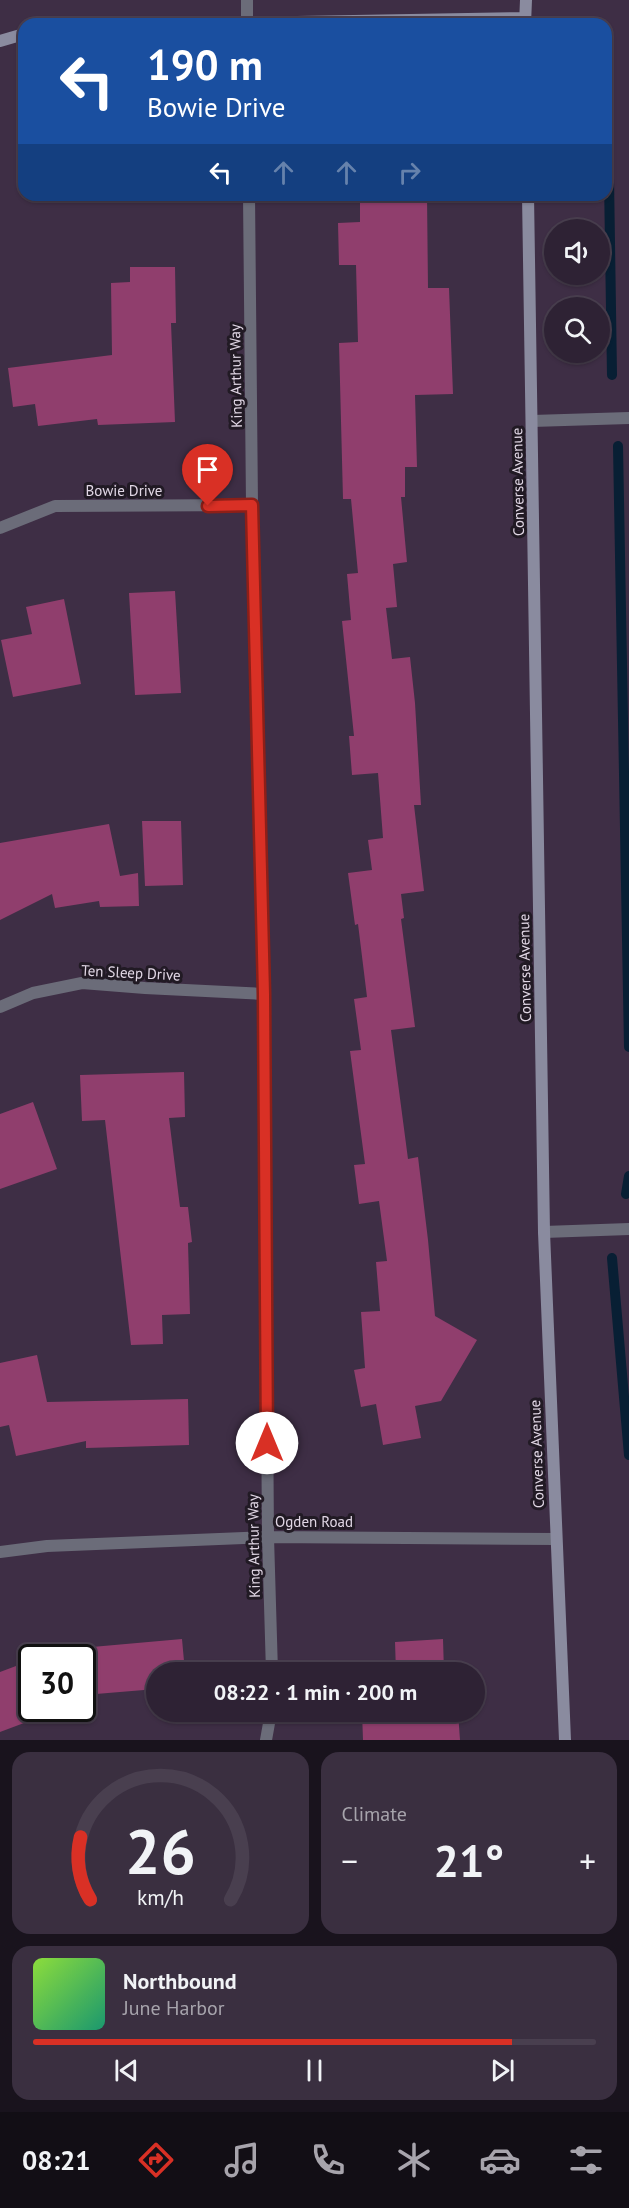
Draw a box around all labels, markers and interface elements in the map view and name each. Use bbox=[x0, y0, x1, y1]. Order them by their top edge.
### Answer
text: 190 m bbox=[147, 37, 263, 92]
icon: left bbox=[48, 42, 126, 120]
text: Bowie Drive bbox=[147, 90, 285, 124]
icon: left bbox=[204, 156, 237, 189]
icon: ahead bbox=[267, 156, 300, 189]
icon: ahead bbox=[330, 156, 363, 189]
icon: right bbox=[393, 156, 426, 189]
map controls bbox=[544, 219, 610, 363]
button: sound bbox=[544, 219, 610, 285]
button: search bbox=[544, 297, 610, 363]
street label: King Arthur Way bbox=[225, 324, 246, 428]
street label: Converse Avenue bbox=[507, 428, 528, 536]
pin bbox=[182, 444, 233, 506]
icon: arrive bbox=[191, 453, 224, 486]
street label: Bowie Drive bbox=[86, 481, 162, 500]
street label: Converse Avenue bbox=[514, 914, 535, 1022]
street label: Ten Sleep Drive bbox=[81, 960, 181, 985]
street label: Converse Avenue bbox=[525, 1400, 548, 1509]
position arrow bbox=[235, 1411, 299, 1475]
street label: King Arthur Way bbox=[243, 1494, 264, 1598]
street label: Ogden Road bbox=[275, 1512, 353, 1531]
speed limit sign: 30 bbox=[18, 1644, 96, 1722]
text: 08:22 · 1 min · 200 m bbox=[214, 1678, 417, 1706]
text: Climate bbox=[342, 1801, 407, 1827]
text: 26 bbox=[125, 1810, 196, 1891]
text: 21° bbox=[433, 1831, 504, 1889]
text: − bbox=[342, 1839, 358, 1882]
text: + bbox=[579, 1839, 596, 1882]
text: km/h bbox=[137, 1883, 184, 1911]
text: Northbound bbox=[123, 1967, 237, 1995]
text: June Harbor bbox=[123, 1995, 225, 2021]
icon: previous bbox=[110, 2054, 143, 2087]
icon: pause bbox=[298, 2054, 331, 2087]
icon: next bbox=[486, 2054, 519, 2087]
icon: directions bbox=[135, 2139, 177, 2181]
icon: music bbox=[221, 2139, 263, 2181]
icon: phone bbox=[307, 2139, 349, 2181]
icon: climate bbox=[393, 2139, 435, 2181]
icon: car bbox=[479, 2139, 521, 2181]
icon: filters bbox=[565, 2139, 607, 2181]
text: 08:21 bbox=[22, 2143, 91, 2177]

